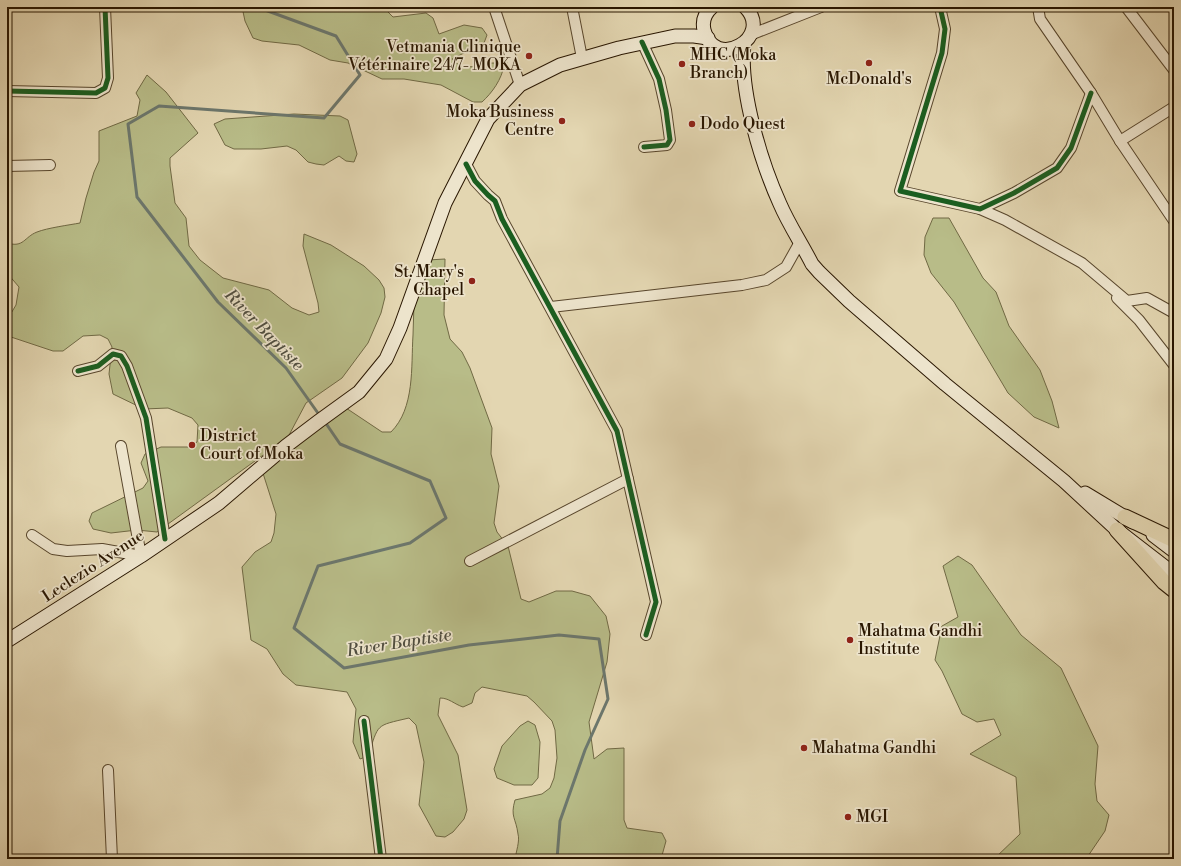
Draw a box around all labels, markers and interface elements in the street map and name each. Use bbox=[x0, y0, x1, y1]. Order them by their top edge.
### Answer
place label: Vetmania Clinique Vétérinaire 24/7- MOKA bbox=[347, 37, 522, 75]
place label: MHC (Moka Branch) bbox=[689, 45, 777, 83]
marker: Vetmania Clinique Vétérinaire 24/7- MOKA bbox=[524, 51, 534, 61]
marker: McDonald's bbox=[864, 58, 874, 68]
marker: MHC (Moka Branch) bbox=[677, 59, 687, 69]
place label: McDonald's bbox=[826, 69, 912, 89]
place label: Moka Business Centre bbox=[446, 102, 554, 140]
place label: Dodo Quest bbox=[700, 114, 786, 134]
marker: Moka Business Centre bbox=[557, 116, 567, 126]
marker: Dodo Quest bbox=[687, 119, 697, 129]
place label: St. Mary's Chapel bbox=[394, 262, 464, 300]
marker: St. Mary's Chapel bbox=[467, 276, 477, 286]
water label: River Baptiste bbox=[219, 284, 309, 376]
place label: District Court of Moka bbox=[200, 426, 304, 464]
marker: District Court of Moka bbox=[187, 440, 197, 450]
street label: Leclezio Avenue bbox=[38, 526, 148, 606]
place label: Mahatma Gandhi Institute bbox=[858, 621, 982, 659]
water label: River Baptiste bbox=[344, 624, 453, 662]
marker: Mahatma Gandhi Institute bbox=[845, 635, 855, 645]
place label: Mahatma Gandhi bbox=[812, 738, 936, 758]
marker: Mahatma Gandhi bbox=[799, 743, 809, 753]
place label: MGI bbox=[856, 807, 888, 827]
marker: MGI bbox=[843, 812, 853, 822]

